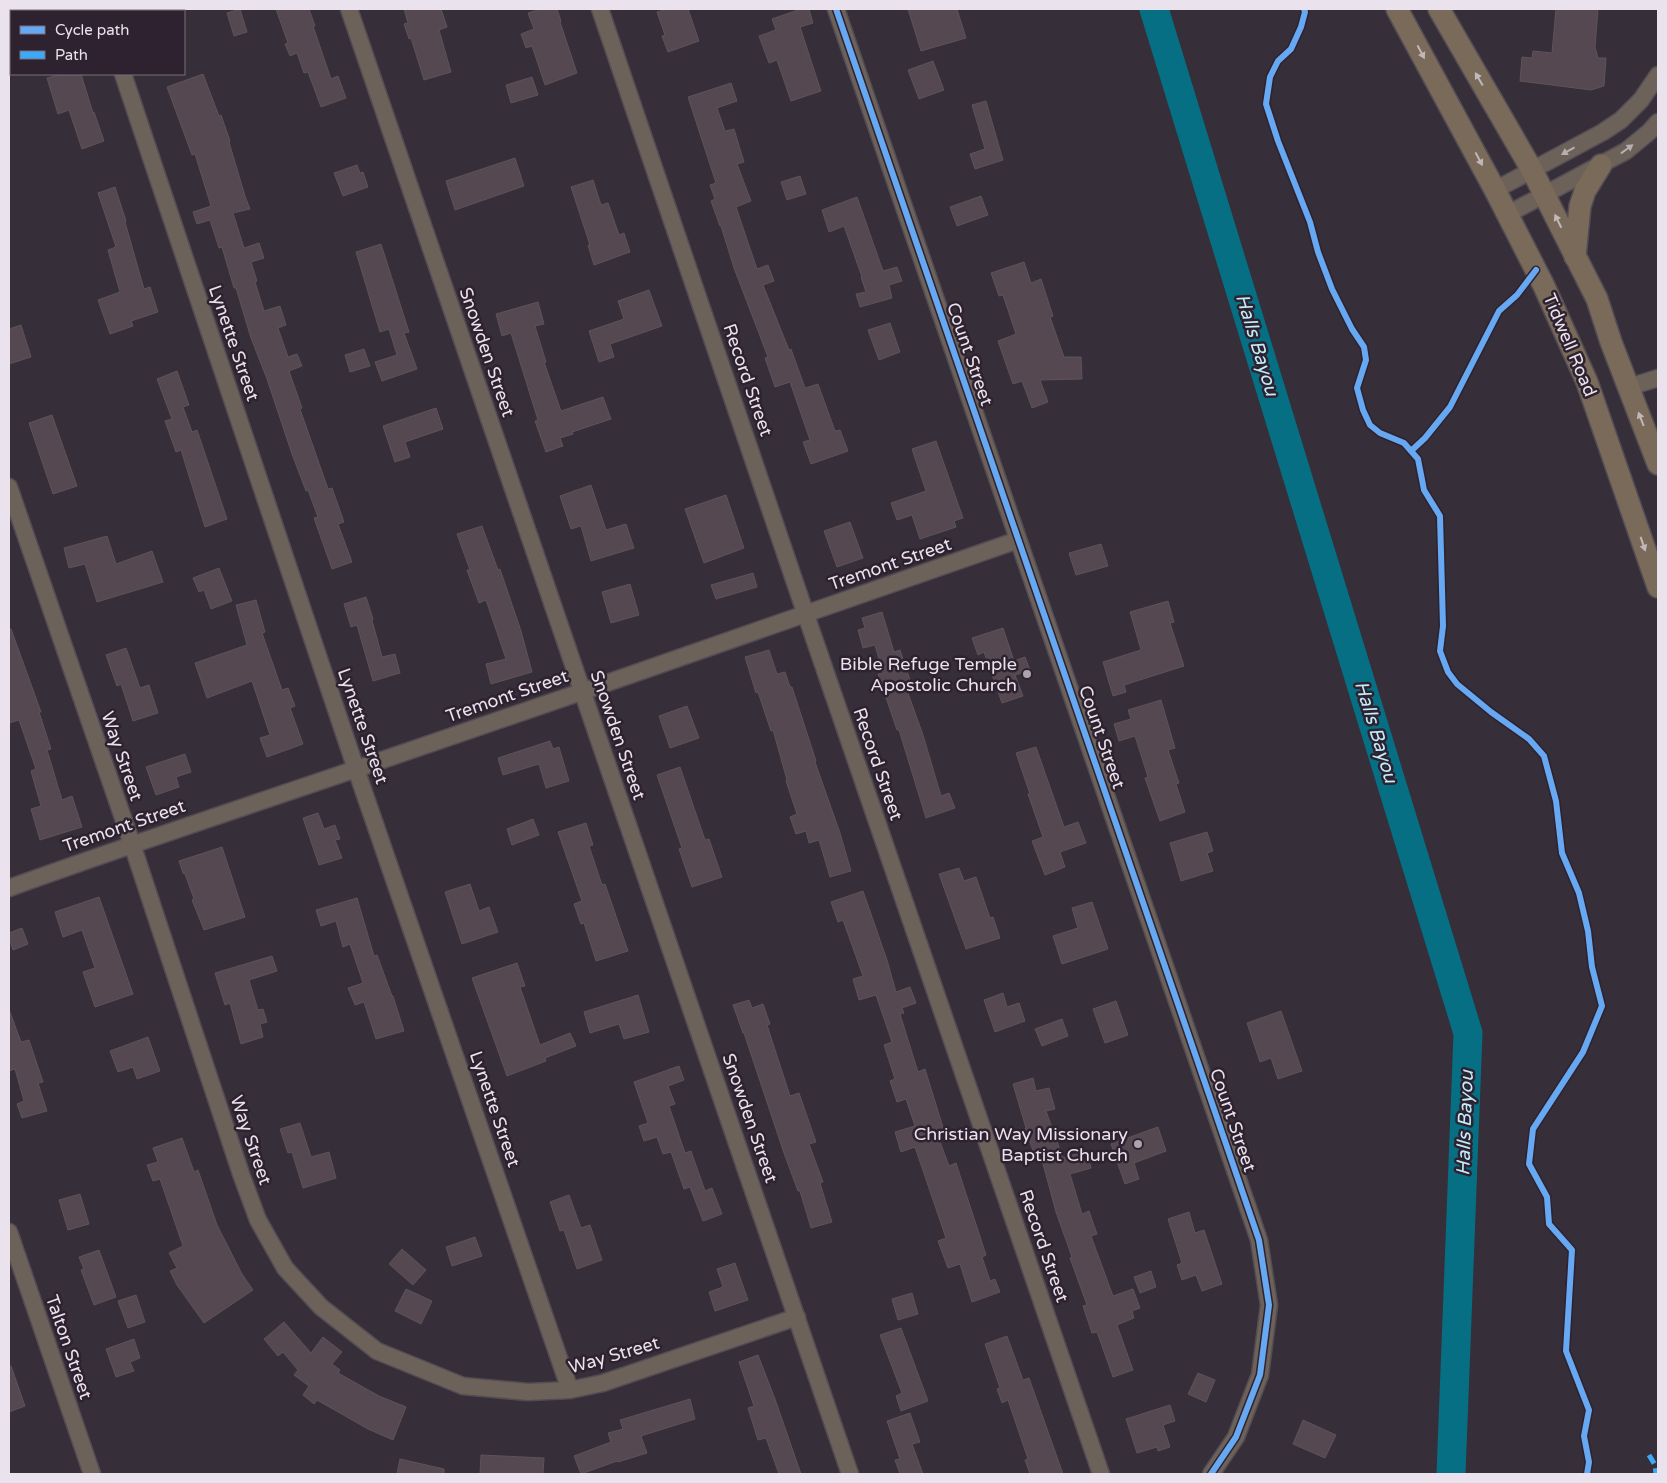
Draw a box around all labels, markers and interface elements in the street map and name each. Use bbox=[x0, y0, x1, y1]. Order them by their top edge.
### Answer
legend bbox=[10, 10, 185, 75]
text: Cycle path bbox=[55, 21, 129, 39]
one-way arrow bbox=[1417, 44, 1425, 59]
text: Path bbox=[55, 46, 88, 64]
one-way arrow bbox=[1475, 72, 1484, 85]
one-way arrow bbox=[1620, 144, 1634, 154]
one-way arrow bbox=[1560, 147, 1575, 155]
one-way arrow bbox=[1474, 152, 1483, 165]
one-way arrow bbox=[1553, 214, 1561, 228]
street label: Lynette Street bbox=[204, 282, 264, 404]
street label: Snowden Street bbox=[455, 284, 519, 420]
street label: Tidwell Road bbox=[1538, 290, 1602, 400]
water label: Halls Bayou bbox=[1231, 291, 1283, 400]
street label: Count Street bbox=[942, 299, 998, 409]
street label: Record Street bbox=[718, 321, 778, 439]
one-way arrow bbox=[1637, 411, 1644, 426]
street label: Tremont Street bbox=[826, 533, 954, 595]
one-way arrow bbox=[1639, 537, 1647, 552]
place label: Bible Refuge Temple Apostolic Church bbox=[840, 653, 1017, 696]
street label: Lynette Street bbox=[333, 665, 393, 787]
street label: Tremont Street bbox=[443, 665, 571, 727]
street label: Snowden Street bbox=[586, 667, 650, 803]
marker: Bible Refuge Temple Apostolic Church bbox=[1021, 668, 1033, 680]
water label: Halls Bayou bbox=[1350, 678, 1402, 787]
street label: Count Street bbox=[1074, 682, 1130, 792]
street label: Record Street bbox=[848, 705, 908, 823]
street label: Way Street bbox=[96, 708, 148, 804]
street label: Tremont Street bbox=[60, 795, 188, 857]
street label: Lynette Street bbox=[465, 1048, 525, 1170]
street label: Snowden Street bbox=[718, 1050, 782, 1186]
street label: Count Street bbox=[1205, 1065, 1261, 1175]
water label: Halls Bayou bbox=[1452, 1069, 1478, 1176]
street label: Way Street bbox=[225, 1092, 277, 1188]
place label: Christian Way Missionary Baptist Church bbox=[914, 1123, 1128, 1166]
marker: Christian Way Missionary Baptist Church bbox=[1132, 1138, 1144, 1150]
street label: Record Street bbox=[1014, 1187, 1074, 1305]
street label: Talton Street bbox=[41, 1292, 97, 1402]
street label: Way Street bbox=[566, 1332, 662, 1378]

